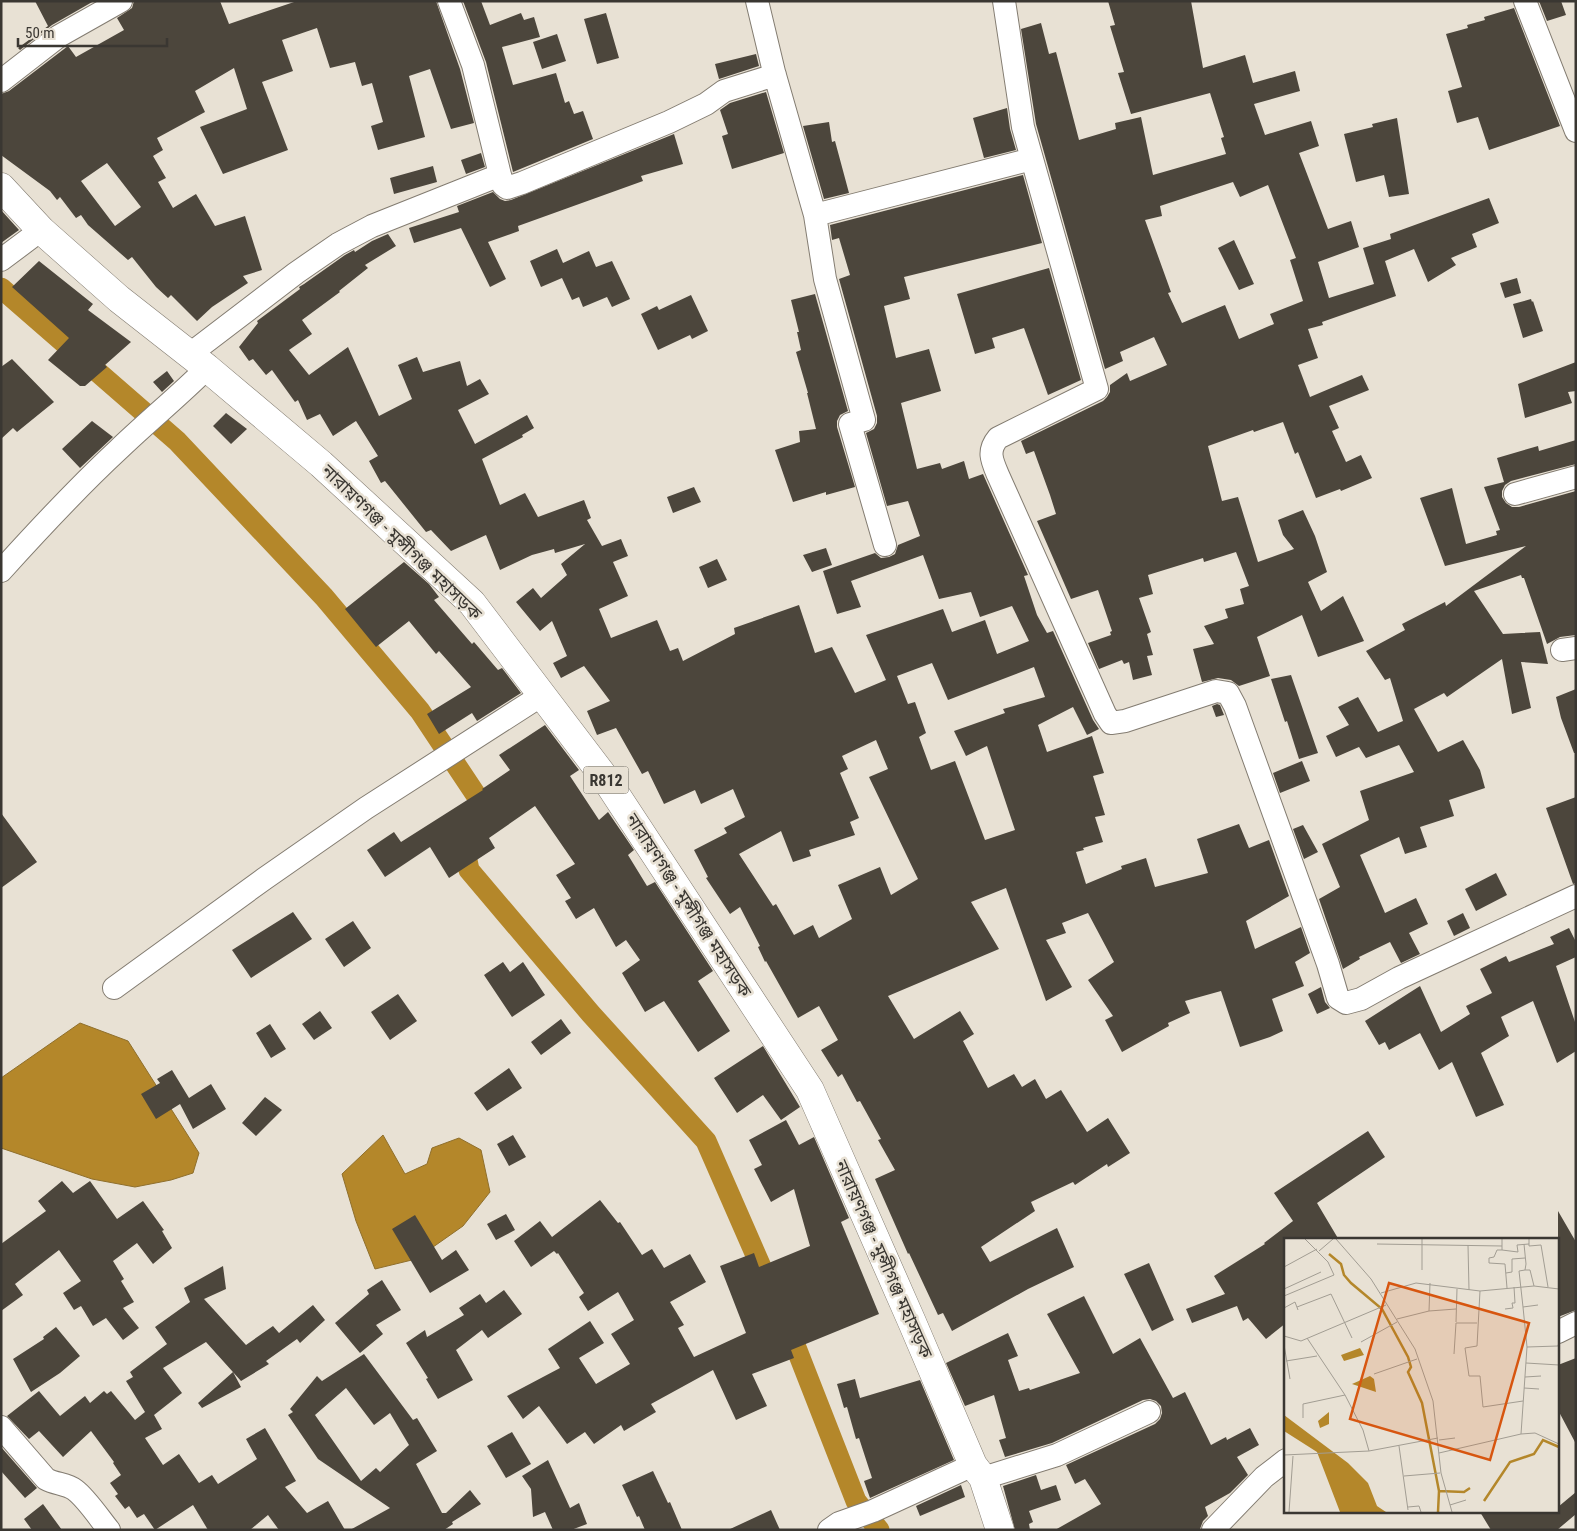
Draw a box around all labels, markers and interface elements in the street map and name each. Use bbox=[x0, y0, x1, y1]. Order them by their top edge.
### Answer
scale bar bbox=[18, 15, 166, 47]
text: 50 m bbox=[25, 24, 55, 42]
street label: নারায়ণগঞ্জ - মুন্সীগঞ্জ মহাসড়ক bbox=[316, 459, 487, 625]
road number: R812 bbox=[584, 766, 628, 794]
street label: নারায়ণগঞ্জ - মুন্সীগঞ্জ মহাসড়ক bbox=[620, 809, 756, 1001]
street label: নারায়ণগঞ্জ - মুন্সীগঞ্জ মহাসড়ক bbox=[830, 1156, 937, 1362]
inset map bbox=[1284, 1238, 1560, 1514]

